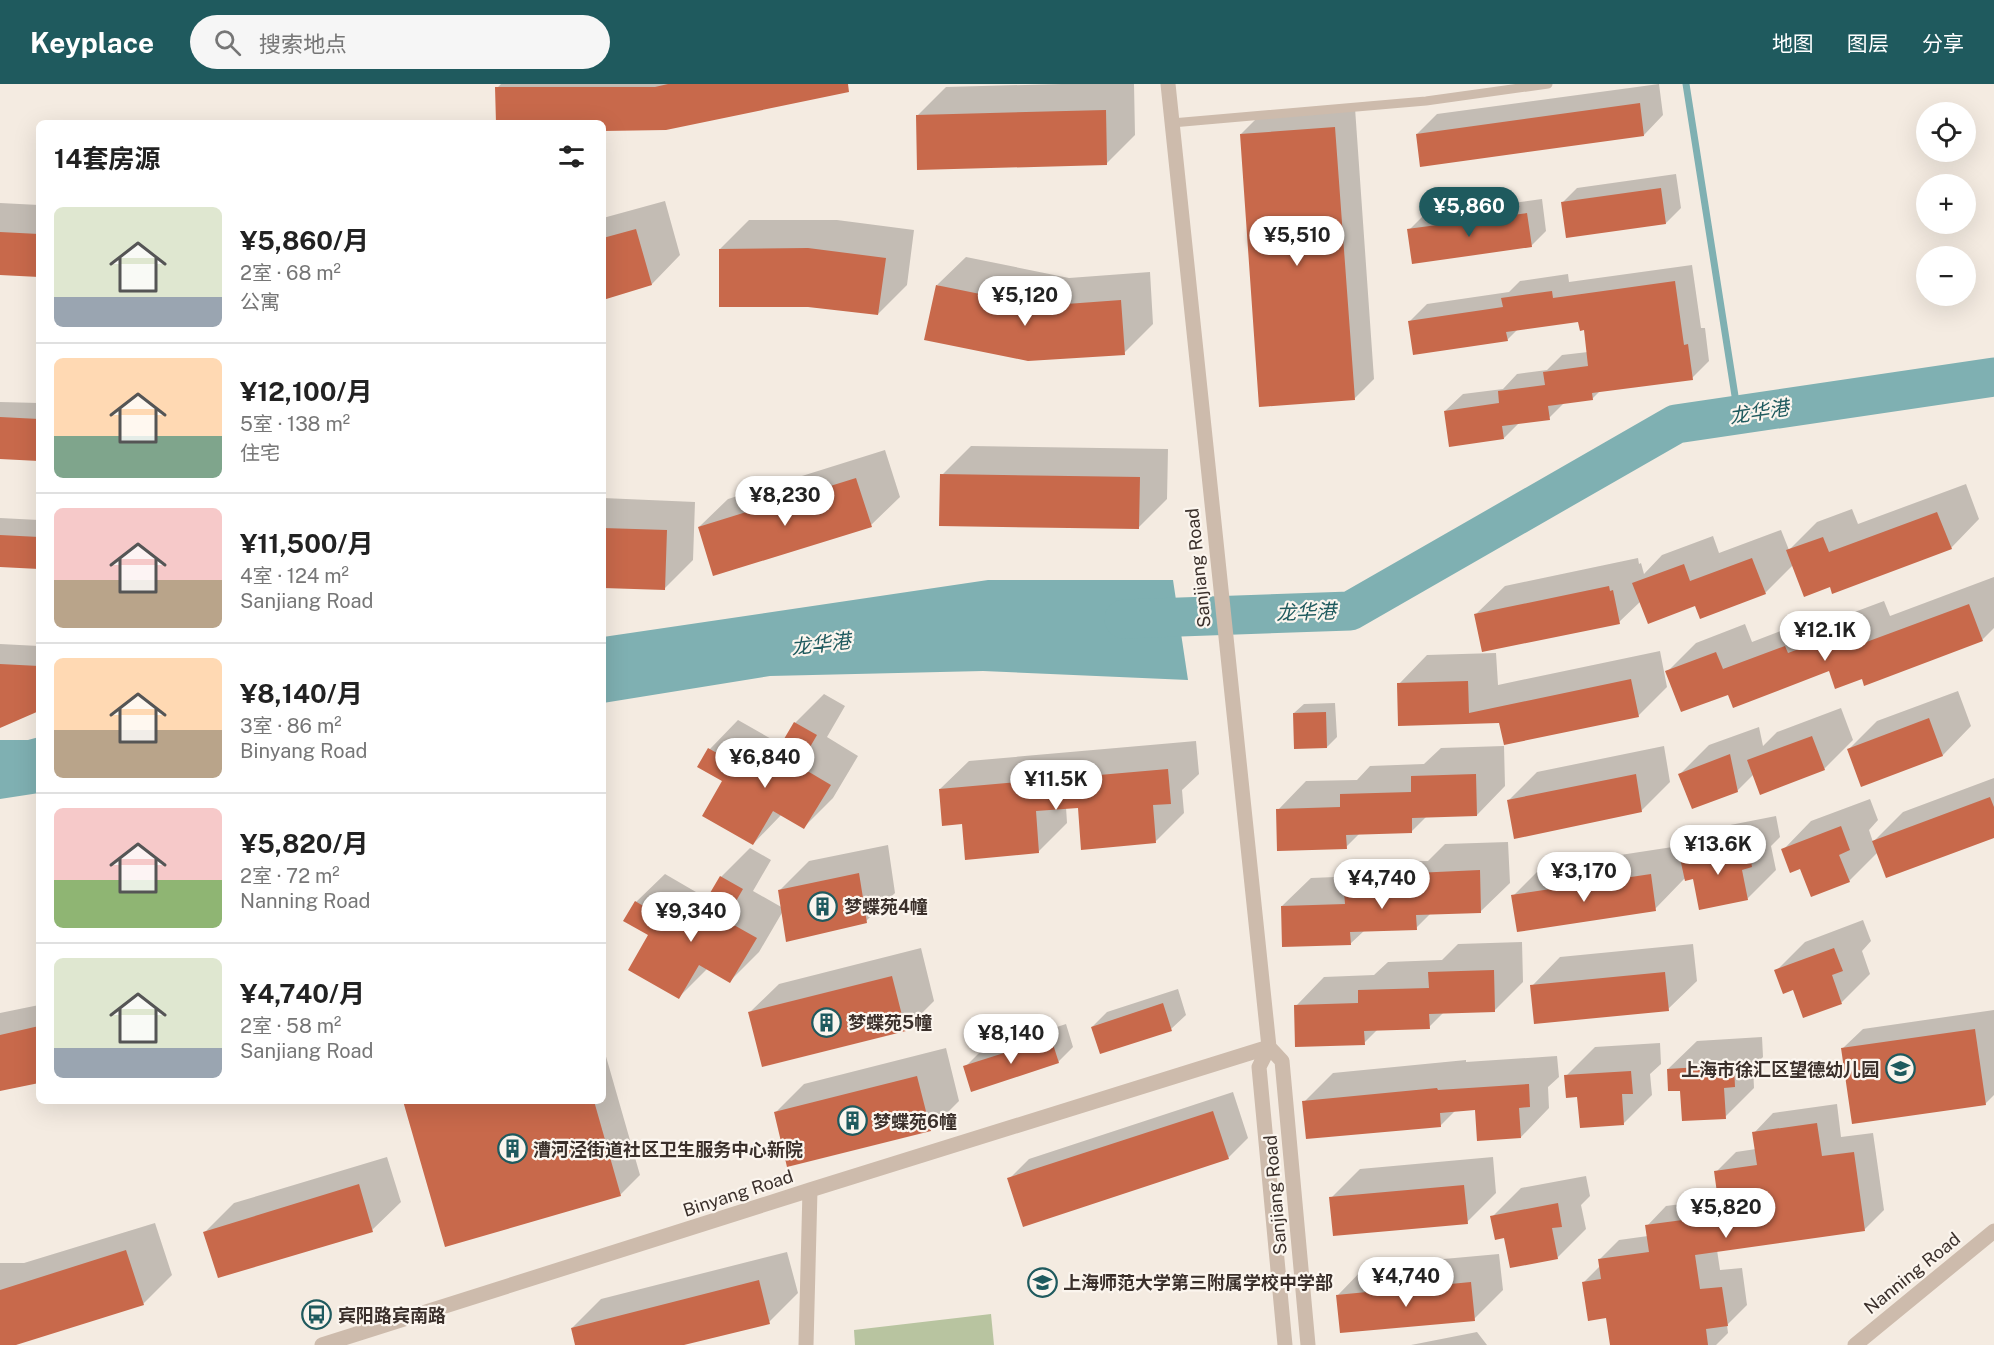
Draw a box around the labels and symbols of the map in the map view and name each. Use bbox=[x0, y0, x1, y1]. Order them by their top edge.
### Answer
pin: ¥5,860 bbox=[1420, 187, 1518, 238]
pin: ¥5,510 bbox=[1248, 216, 1346, 267]
pin: ¥5,120 bbox=[976, 276, 1074, 327]
water label: 龙华港 bbox=[1727, 395, 1793, 429]
pin: ¥8,230 bbox=[736, 476, 834, 527]
street label: Sanjiang Road bbox=[1181, 507, 1215, 629]
water label: 龙华港 bbox=[1276, 599, 1339, 625]
pin: ¥12.1K bbox=[1776, 611, 1874, 662]
water label: 龙华港 bbox=[790, 628, 855, 660]
pin: ¥6,840 bbox=[716, 738, 814, 789]
pin: ¥11.5K bbox=[1007, 760, 1105, 811]
pin: ¥13.6K bbox=[1669, 825, 1767, 876]
pin: ¥3,170 bbox=[1535, 852, 1633, 903]
pin: ¥4,740 bbox=[1333, 859, 1431, 910]
building icon: 梦蝶苑4幢 bbox=[807, 890, 839, 922]
pin: ¥9,340 bbox=[642, 892, 740, 943]
place label: 梦蝶苑4幢 bbox=[844, 896, 928, 917]
building icon: 梦蝶苑5幢 bbox=[811, 1006, 843, 1038]
place label: 梦蝶苑5幢 bbox=[848, 1012, 932, 1033]
pin: ¥8,140 bbox=[962, 1014, 1060, 1065]
school or university icon: 上海市徐汇区望德幼儿园 bbox=[1884, 1053, 1916, 1085]
place label: 上海市徐汇区望德幼儿园 bbox=[1681, 1059, 1879, 1080]
building icon: 梦蝶苑6幢 bbox=[836, 1105, 868, 1137]
place label: 梦蝶苑6幢 bbox=[873, 1111, 957, 1132]
building icon: 漕河泾街道社区卫生服务中心新院 bbox=[496, 1133, 528, 1165]
street label: Sanjiang Road bbox=[1259, 1134, 1291, 1256]
place label: 漕河泾街道社区卫生服务中心新院 bbox=[533, 1139, 803, 1160]
street label: Binyang Road bbox=[680, 1165, 796, 1221]
pin: ¥5,820 bbox=[1677, 1188, 1775, 1239]
street label: Nanning Road bbox=[1860, 1228, 1964, 1318]
pin: ¥4,740 bbox=[1357, 1257, 1455, 1308]
school or university icon: 上海师范大学第三附属学校中学部 bbox=[1026, 1266, 1058, 1298]
place label: 上海师范大学第三附属学校中学部 bbox=[1063, 1272, 1333, 1293]
bus stop icon: 宾阳路宾南路 bbox=[301, 1299, 333, 1331]
place label: 宾阳路宾南路 bbox=[338, 1305, 446, 1326]

